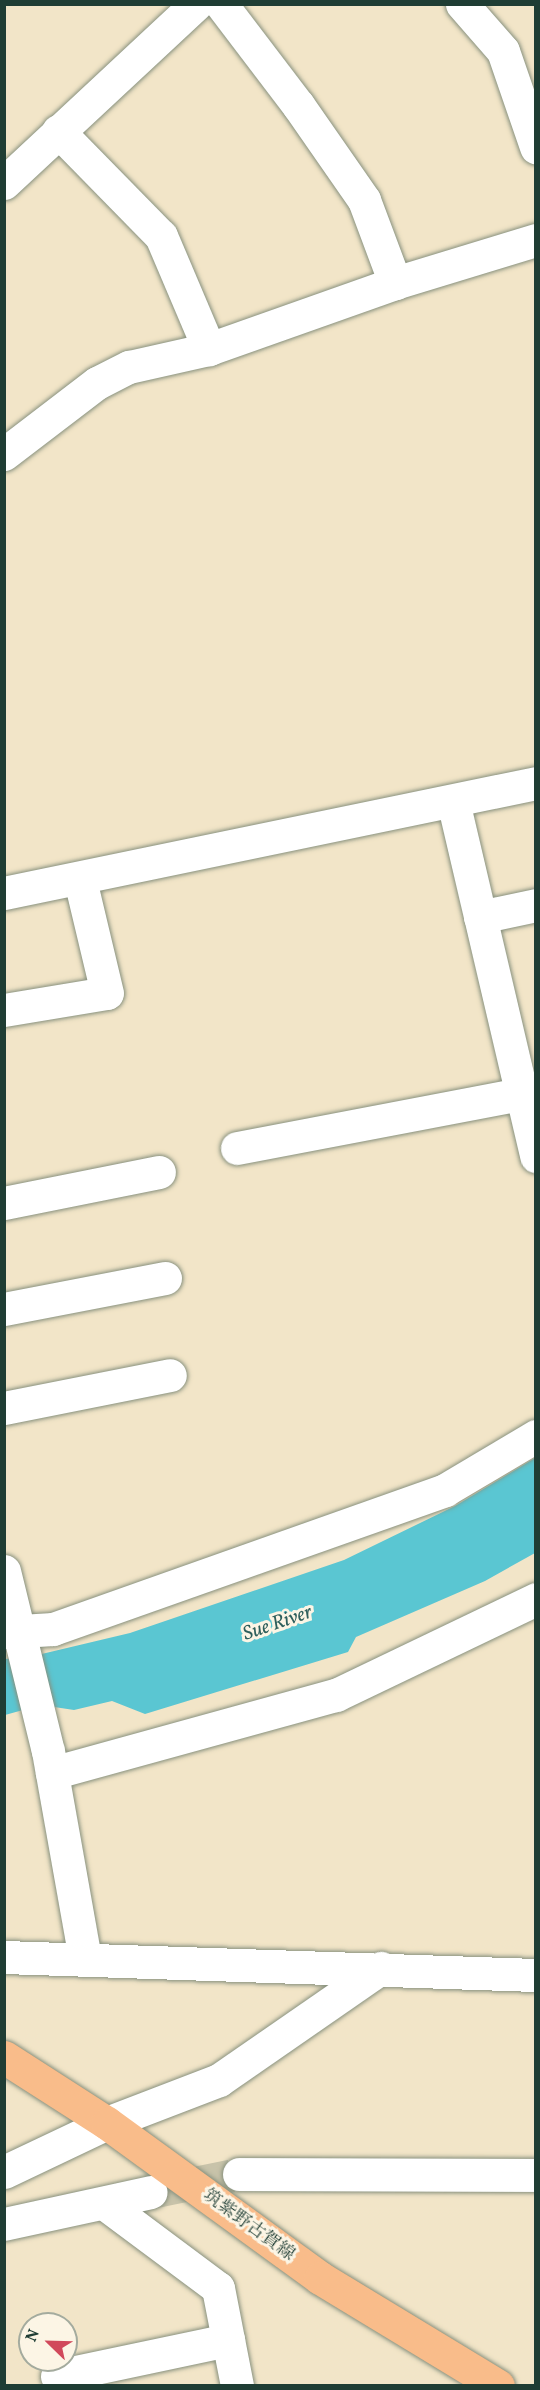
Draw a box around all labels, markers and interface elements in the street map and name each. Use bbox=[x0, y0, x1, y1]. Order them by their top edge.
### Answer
water label: Sue River bbox=[240, 1601, 316, 1647]
street label: 筑紫野古賀線 bbox=[198, 2186, 298, 2266]
north arrow bbox=[18, 2312, 78, 2372]
text: N bbox=[21, 2326, 46, 2345]

